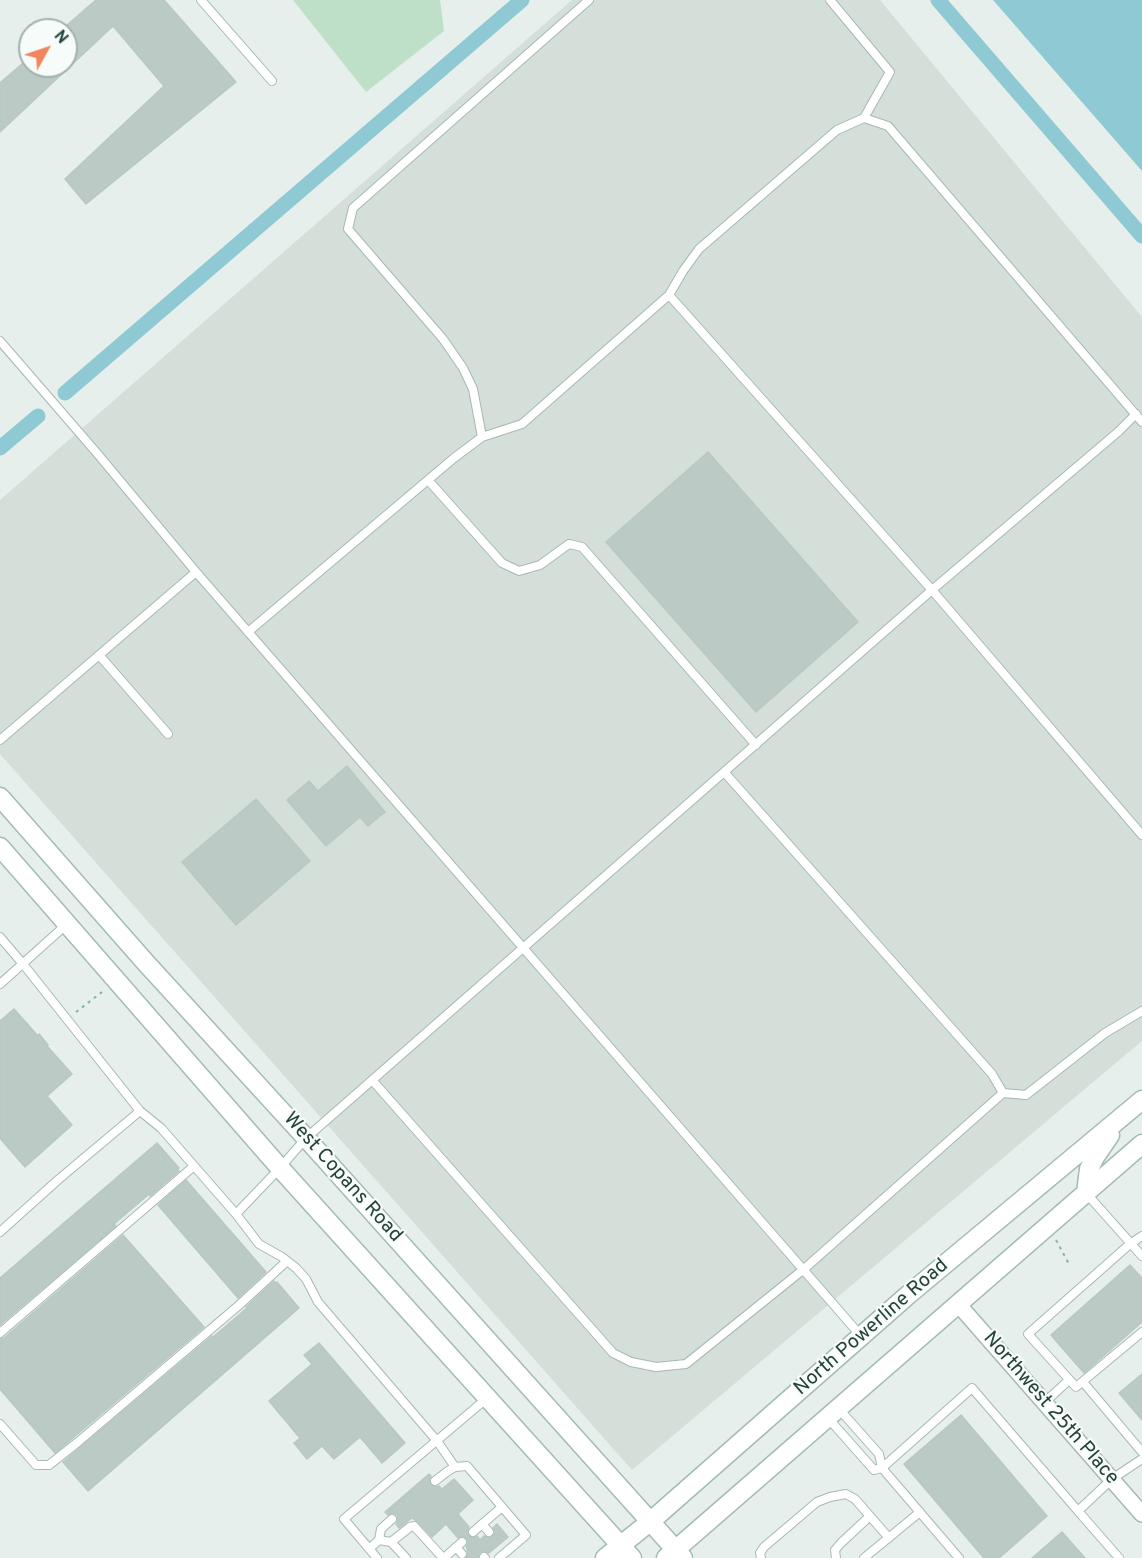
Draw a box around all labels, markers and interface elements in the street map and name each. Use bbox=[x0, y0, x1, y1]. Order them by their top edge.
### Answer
north arrow bbox=[18, 18, 78, 78]
text: N bbox=[49, 27, 72, 49]
street label: West Copans Road bbox=[277, 1108, 407, 1248]
street label: North Powerline Road bbox=[790, 1254, 954, 1402]
street label: Northwest 25th Place bbox=[977, 1328, 1123, 1490]

